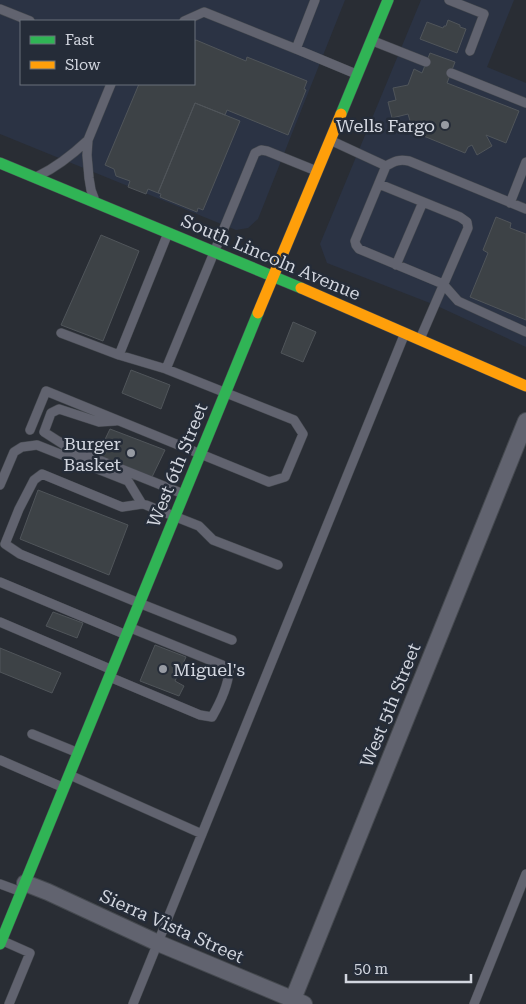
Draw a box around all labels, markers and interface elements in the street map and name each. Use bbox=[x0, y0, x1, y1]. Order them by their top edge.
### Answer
legend bbox=[20, 20, 195, 85]
text: Fast bbox=[65, 31, 95, 49]
text: Slow bbox=[65, 56, 101, 74]
place label: Wells Fargo bbox=[336, 115, 435, 136]
marker: Wells Fargo bbox=[439, 119, 451, 131]
street label: South Lincoln Avenue bbox=[178, 210, 364, 304]
street label: West 6th Street bbox=[143, 400, 212, 530]
place label: Burger Basket bbox=[63, 433, 121, 475]
marker: Burger Basket bbox=[125, 447, 137, 459]
street label: West 5th Street bbox=[356, 640, 425, 770]
place label: Miguel's bbox=[173, 659, 245, 680]
marker: Miguel's bbox=[157, 663, 169, 675]
street label: Sierra Vista Street bbox=[97, 885, 247, 967]
scale bar bbox=[346, 952, 471, 984]
text: 50 m bbox=[354, 960, 389, 978]

